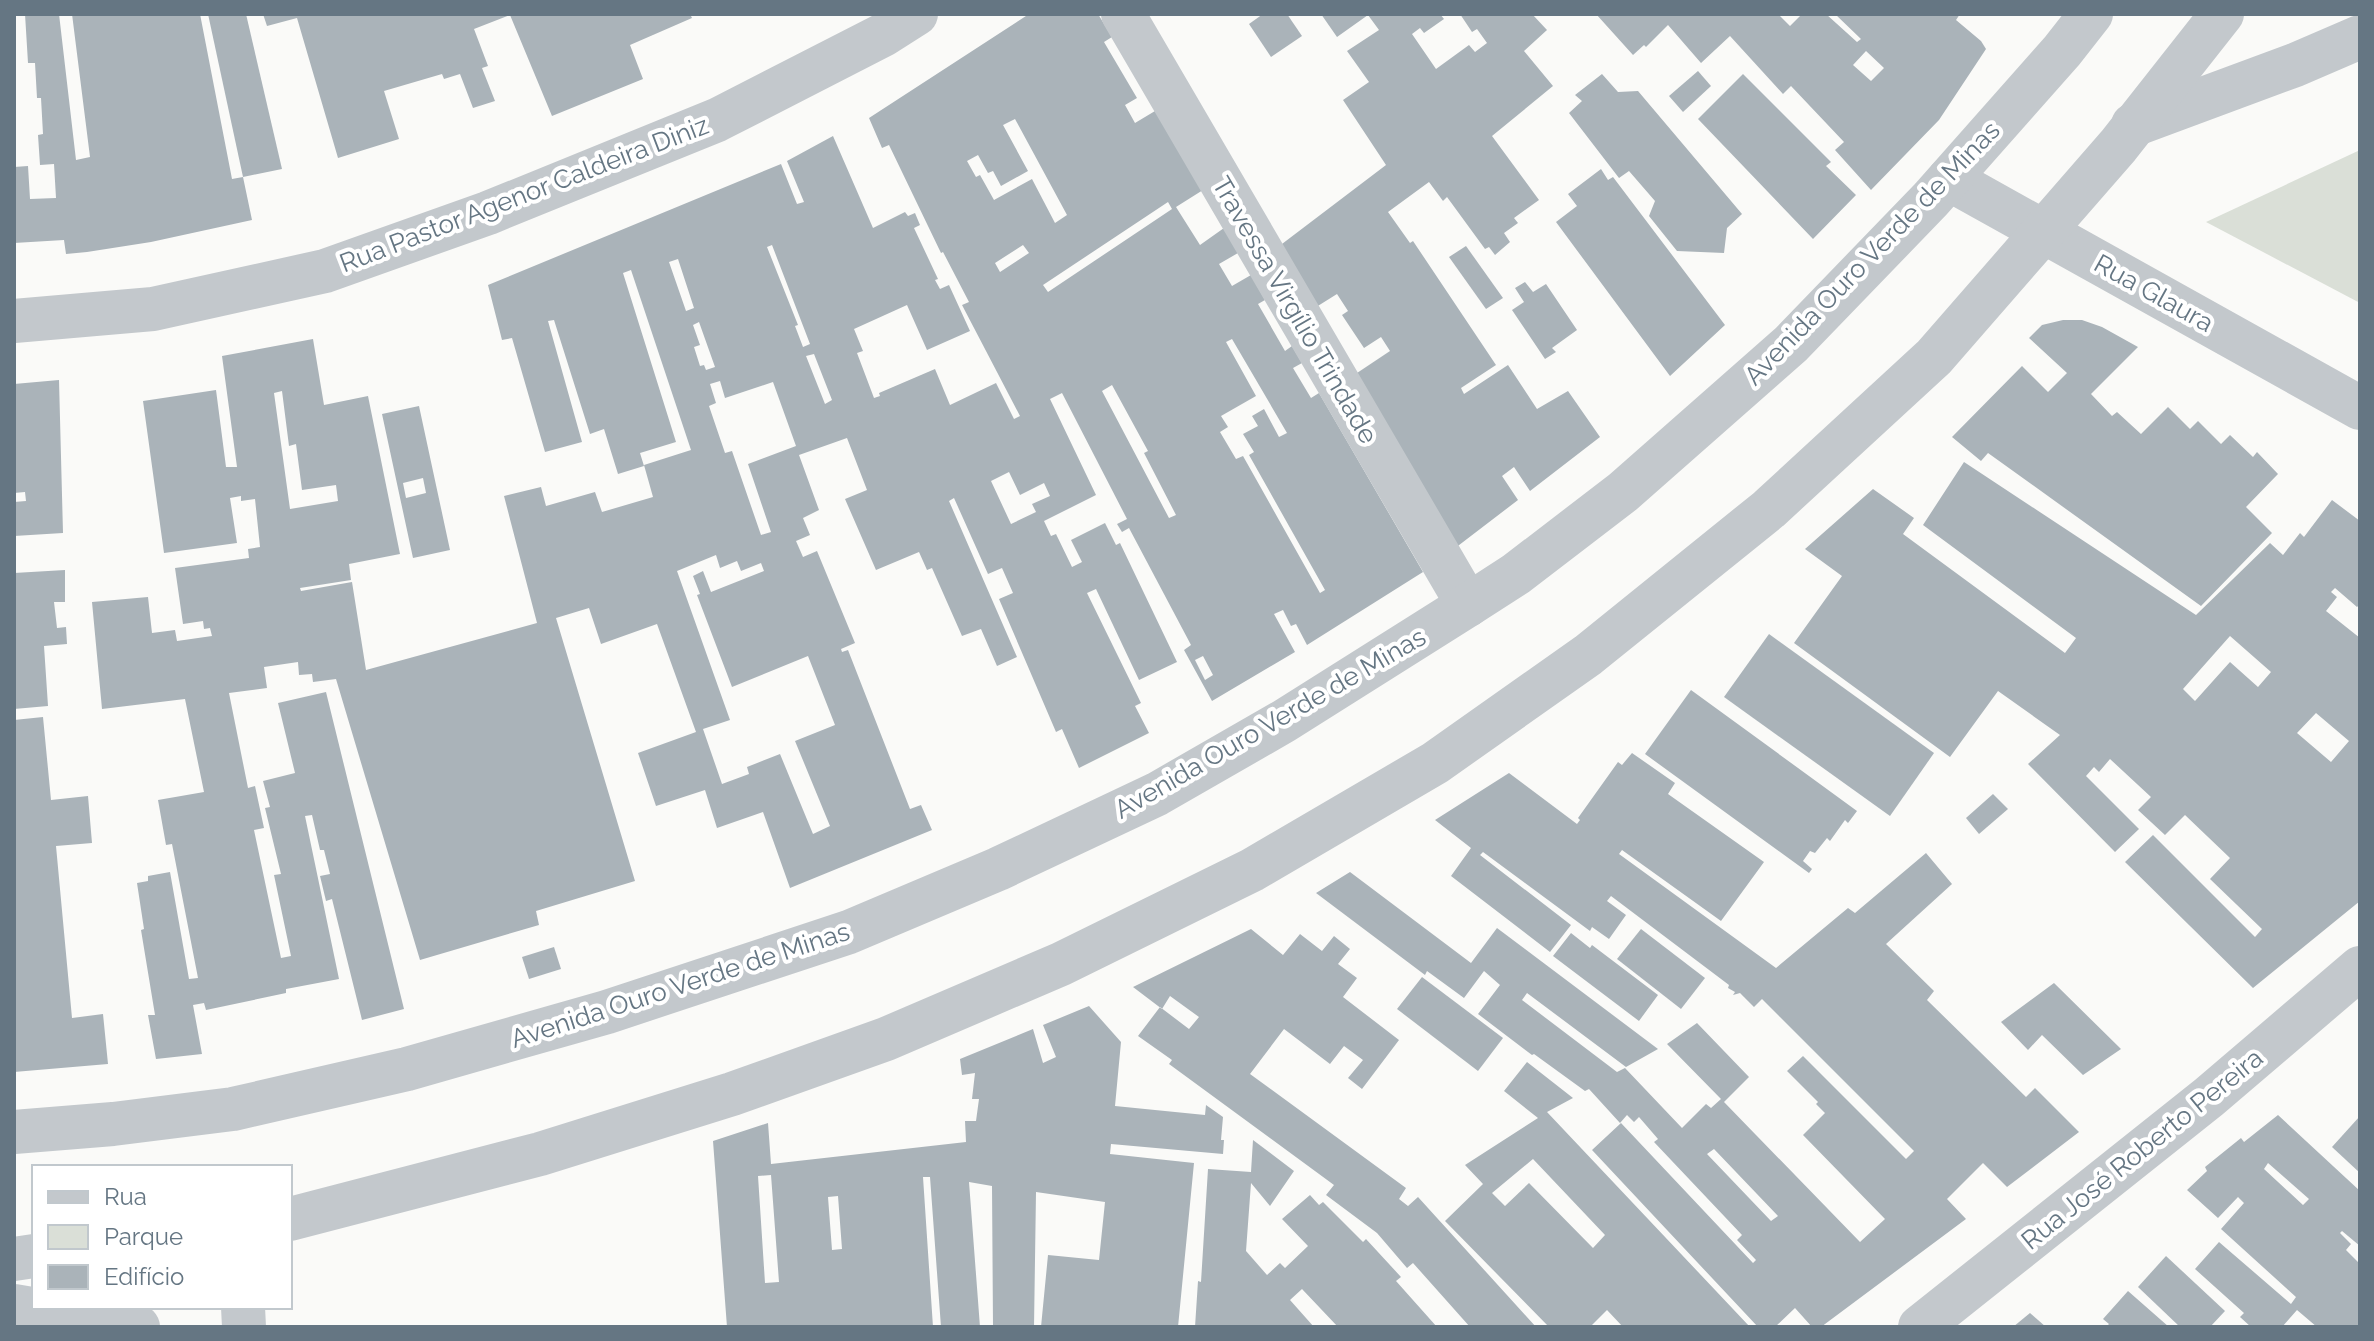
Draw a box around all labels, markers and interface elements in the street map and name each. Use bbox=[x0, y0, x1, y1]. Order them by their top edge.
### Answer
street label: Rua Pastor Agenor Caldeira Diniz bbox=[336, 110, 712, 278]
street label: Avenida Ouro Verde de Minas bbox=[1738, 115, 2006, 391]
street label: Travessa Virgílio Trindade bbox=[1206, 171, 1384, 449]
street label: Rua Glaura bbox=[2089, 248, 2219, 338]
street label: Avenida Ouro Verde de Minas bbox=[1109, 621, 1431, 825]
street label: Avenida Ouro Verde de Minas bbox=[507, 916, 853, 1054]
street label: Rua José Roberto Pereira bbox=[2015, 1042, 2269, 1256]
legend bbox=[32, 1165, 292, 1309]
text: Rua bbox=[104, 1182, 147, 1211]
text: Parque bbox=[104, 1222, 183, 1251]
text: Edifício bbox=[104, 1262, 184, 1291]

